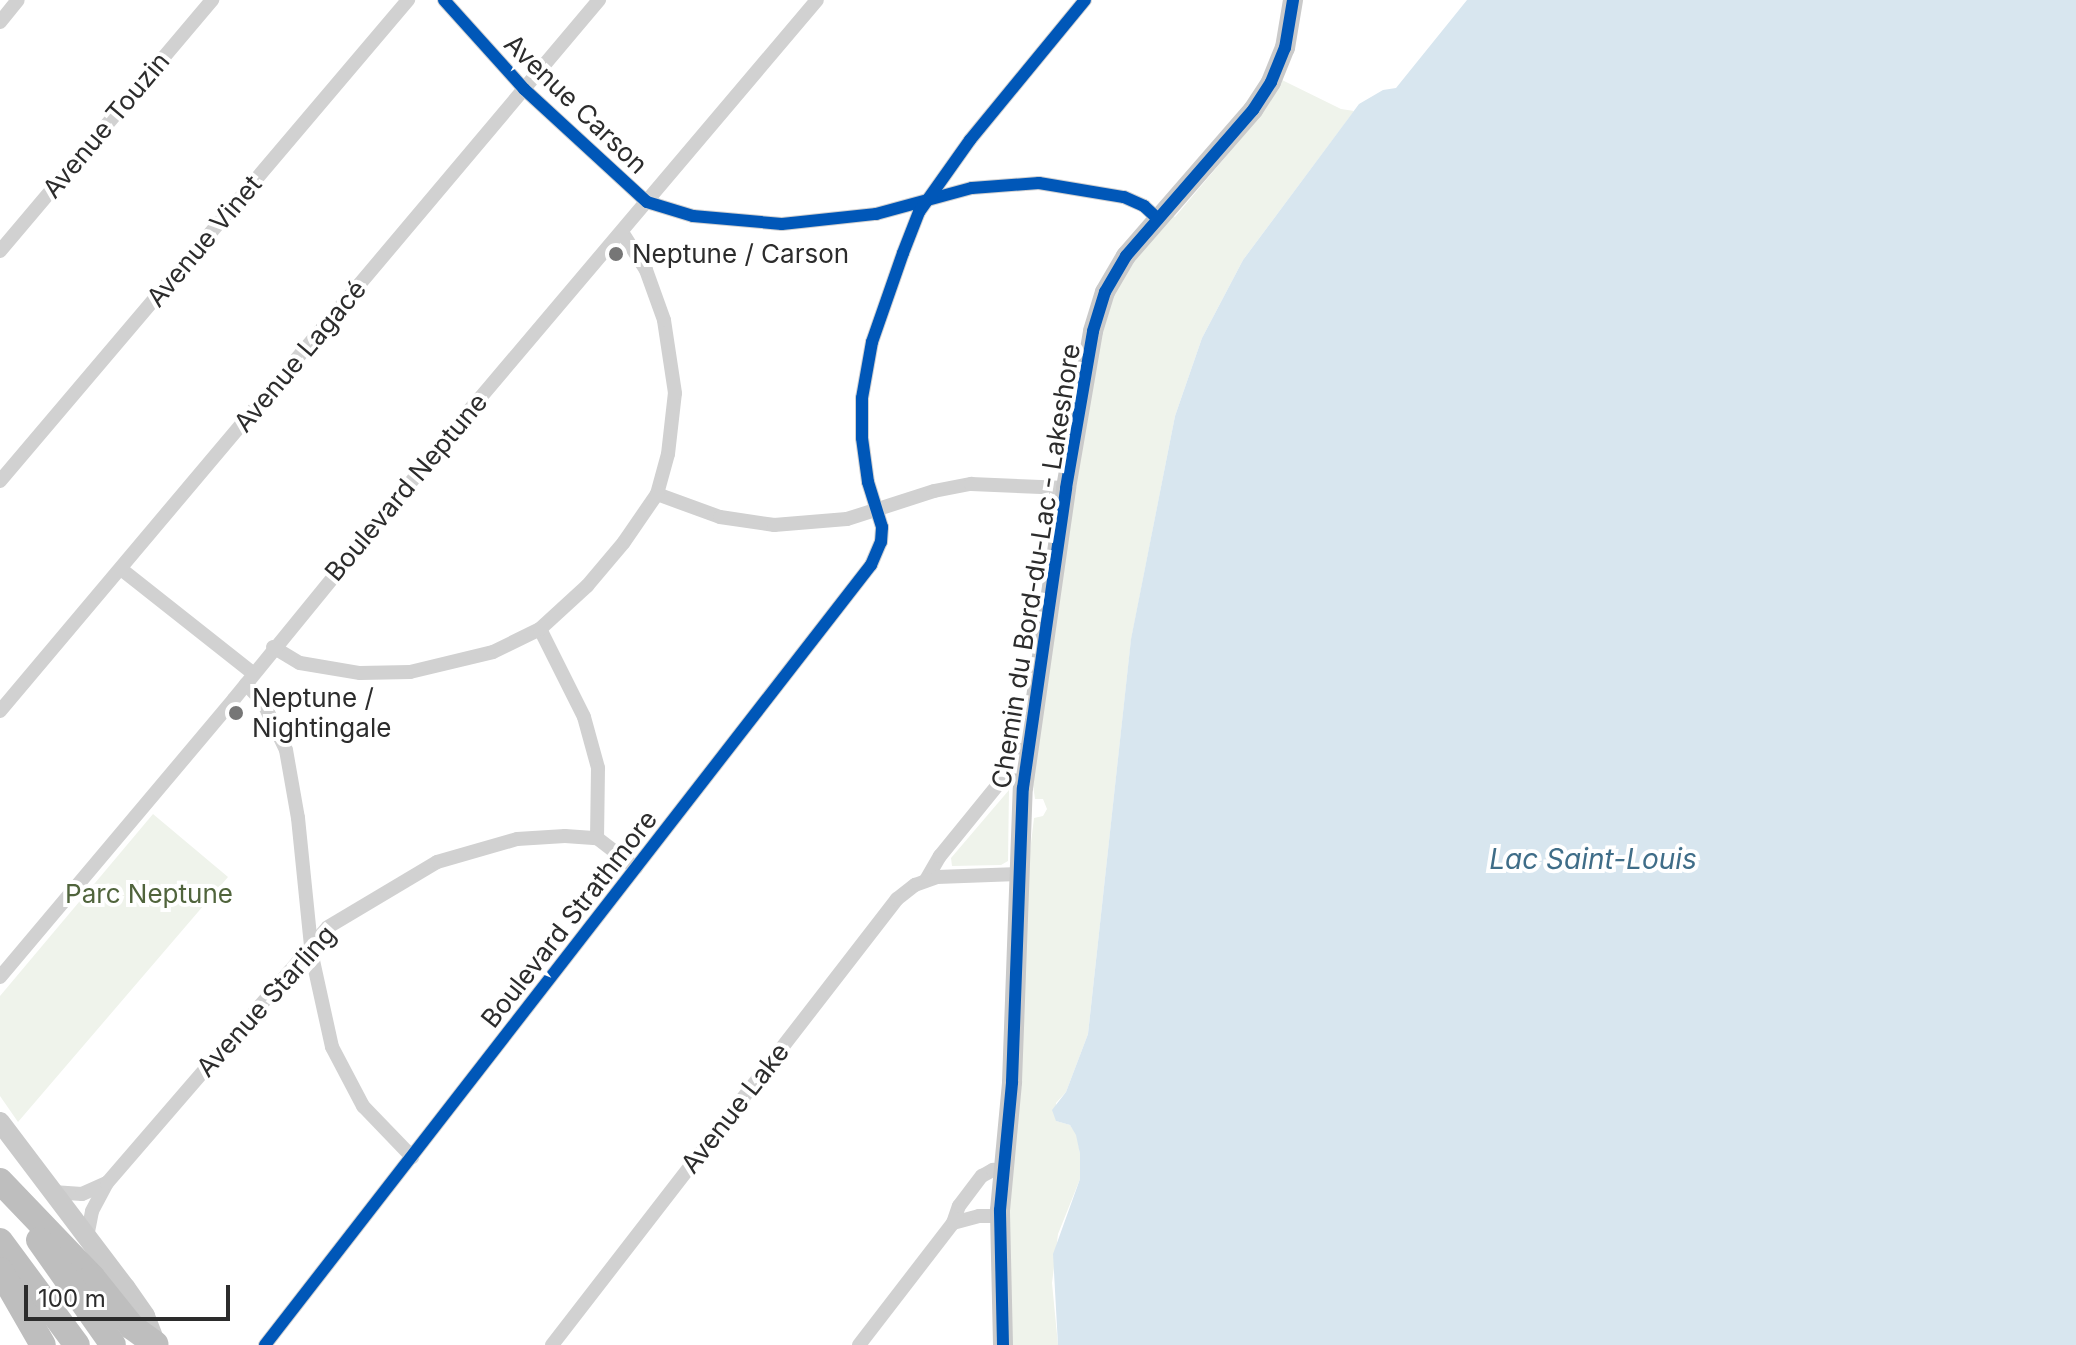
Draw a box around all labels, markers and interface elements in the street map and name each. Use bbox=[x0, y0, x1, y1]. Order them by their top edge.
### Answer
street label: Avenue Carson bbox=[498, 28, 654, 180]
street label: Avenue Touzin bbox=[36, 46, 176, 204]
street label: Avenue Vinet bbox=[140, 169, 268, 313]
place label: Neptune / Carson bbox=[632, 238, 849, 270]
marker: Neptune / Carson bbox=[607, 245, 625, 263]
street label: Avenue Lagacé bbox=[227, 274, 373, 438]
street label: Chemin du Bord-du-Lac - Lakeshore bbox=[985, 341, 1087, 791]
street label: Boulevard Neptune bbox=[318, 387, 494, 587]
place label: Neptune / Nightingale bbox=[252, 682, 391, 744]
marker: Neptune / Nightingale bbox=[227, 704, 245, 722]
street label: Boulevard Strathmore bbox=[475, 804, 663, 1034]
water label: Lac Saint-Louis bbox=[1489, 842, 1697, 876]
park label: Parc Neptune bbox=[65, 878, 233, 910]
street label: Avenue Starling bbox=[190, 919, 342, 1083]
street label: Avenue Lake bbox=[674, 1037, 796, 1179]
scale bar bbox=[28, 1269, 234, 1319]
text: 100 m bbox=[38, 1284, 106, 1313]

